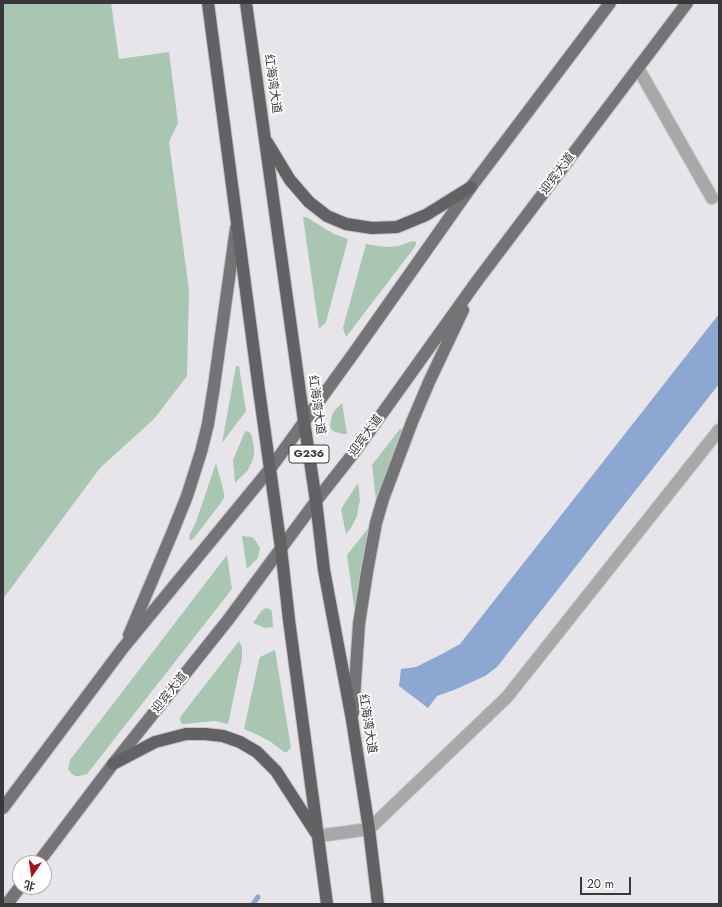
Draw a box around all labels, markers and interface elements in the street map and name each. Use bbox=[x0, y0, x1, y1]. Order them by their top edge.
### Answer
street label: 红海湾大道 bbox=[261, 53, 283, 115]
street label: 迎宾大道 bbox=[538, 150, 578, 198]
street label: 红海湾大道 bbox=[305, 374, 327, 436]
street label: 迎宾大道 bbox=[346, 412, 386, 460]
road number: G236 bbox=[289, 445, 329, 463]
street label: 迎宾大道 bbox=[149, 670, 191, 716]
street label: 红海湾大道 bbox=[355, 693, 379, 755]
north arrow bbox=[12, 855, 52, 895]
scale bar bbox=[582, 869, 633, 895]
text: 20 m bbox=[587, 875, 614, 893]
text: 北 bbox=[22, 877, 37, 895]

